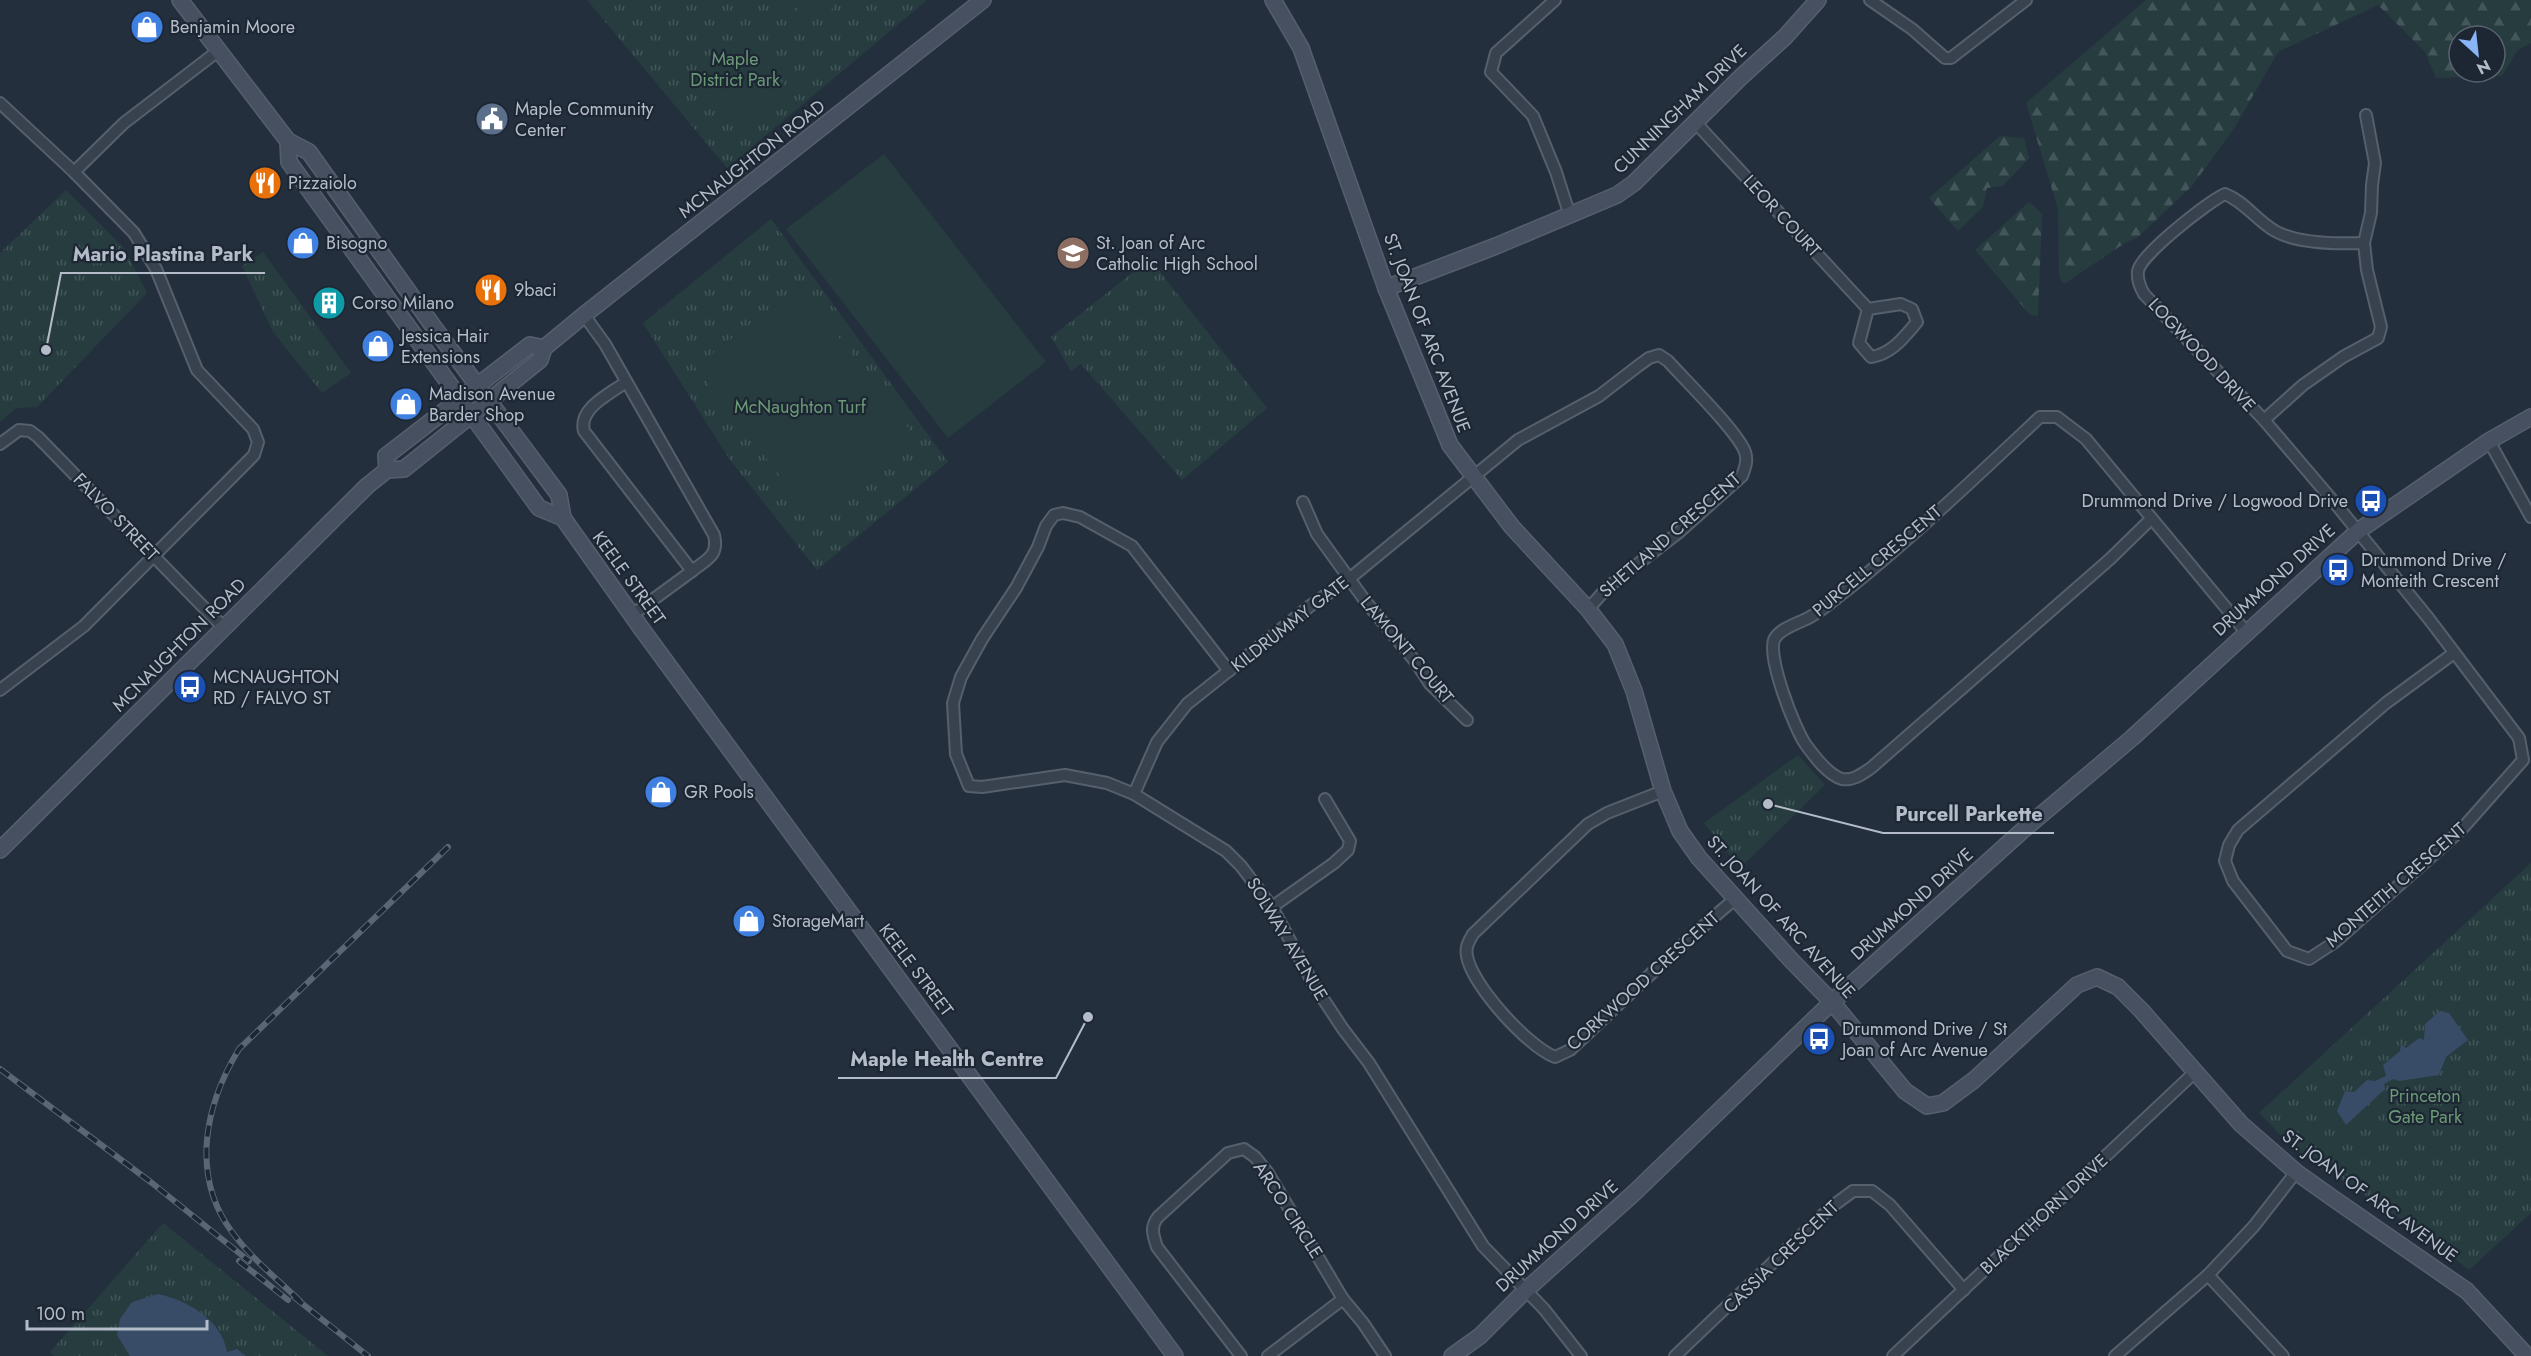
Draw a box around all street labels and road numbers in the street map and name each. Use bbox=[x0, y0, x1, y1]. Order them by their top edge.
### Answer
street label: CUNNINGHAM DRIVE bbox=[1607, 38, 1753, 180]
street label: MCNAUGHTON ROAD bbox=[673, 93, 831, 225]
street label: LEOR COURT bbox=[1737, 169, 1827, 263]
street label: ST. JOAN OF ARC AVENUE bbox=[1377, 229, 1477, 437]
street label: LOGWOOD DRIVE bbox=[2142, 292, 2262, 418]
street label: SHETLAND CRESCENT bbox=[1594, 466, 1747, 604]
street label: FALVO STREET bbox=[67, 467, 165, 567]
street label: PURCELL CRESCENT bbox=[1807, 499, 1948, 623]
street label: DRUMMOND DRIVE bbox=[2207, 518, 2341, 642]
street label: KEELE STREET bbox=[586, 526, 672, 631]
street label: KILDRUMMY GATE bbox=[1226, 570, 1354, 678]
street label: MCNAUGHTON ROAD bbox=[106, 572, 252, 718]
street label: LAMONT COURT bbox=[1354, 591, 1460, 710]
street label: MONTEITH CRESCENT bbox=[2320, 816, 2472, 953]
street label: ST. JOAN OF ARC AVENUE bbox=[1700, 830, 1862, 1004]
street label: DRUMMOND DRIVE bbox=[1845, 842, 1979, 966]
street label: SOLWAY AVENUE bbox=[1240, 873, 1334, 1005]
street label: CORKWOOD CRESCENT bbox=[1561, 905, 1726, 1057]
street label: KEELE STREET bbox=[873, 918, 960, 1022]
street label: ST. JOAN OF ARC AVENUE bbox=[2277, 1123, 2463, 1269]
street label: BLACKTHORN DRIVE bbox=[1974, 1148, 2114, 1280]
street label: ARCO CIRCLE bbox=[1247, 1156, 1329, 1264]
street label: DRUMMOND DRIVE bbox=[1490, 1174, 1624, 1298]
street label: CASSIA CRESCENT bbox=[1717, 1194, 1845, 1319]

